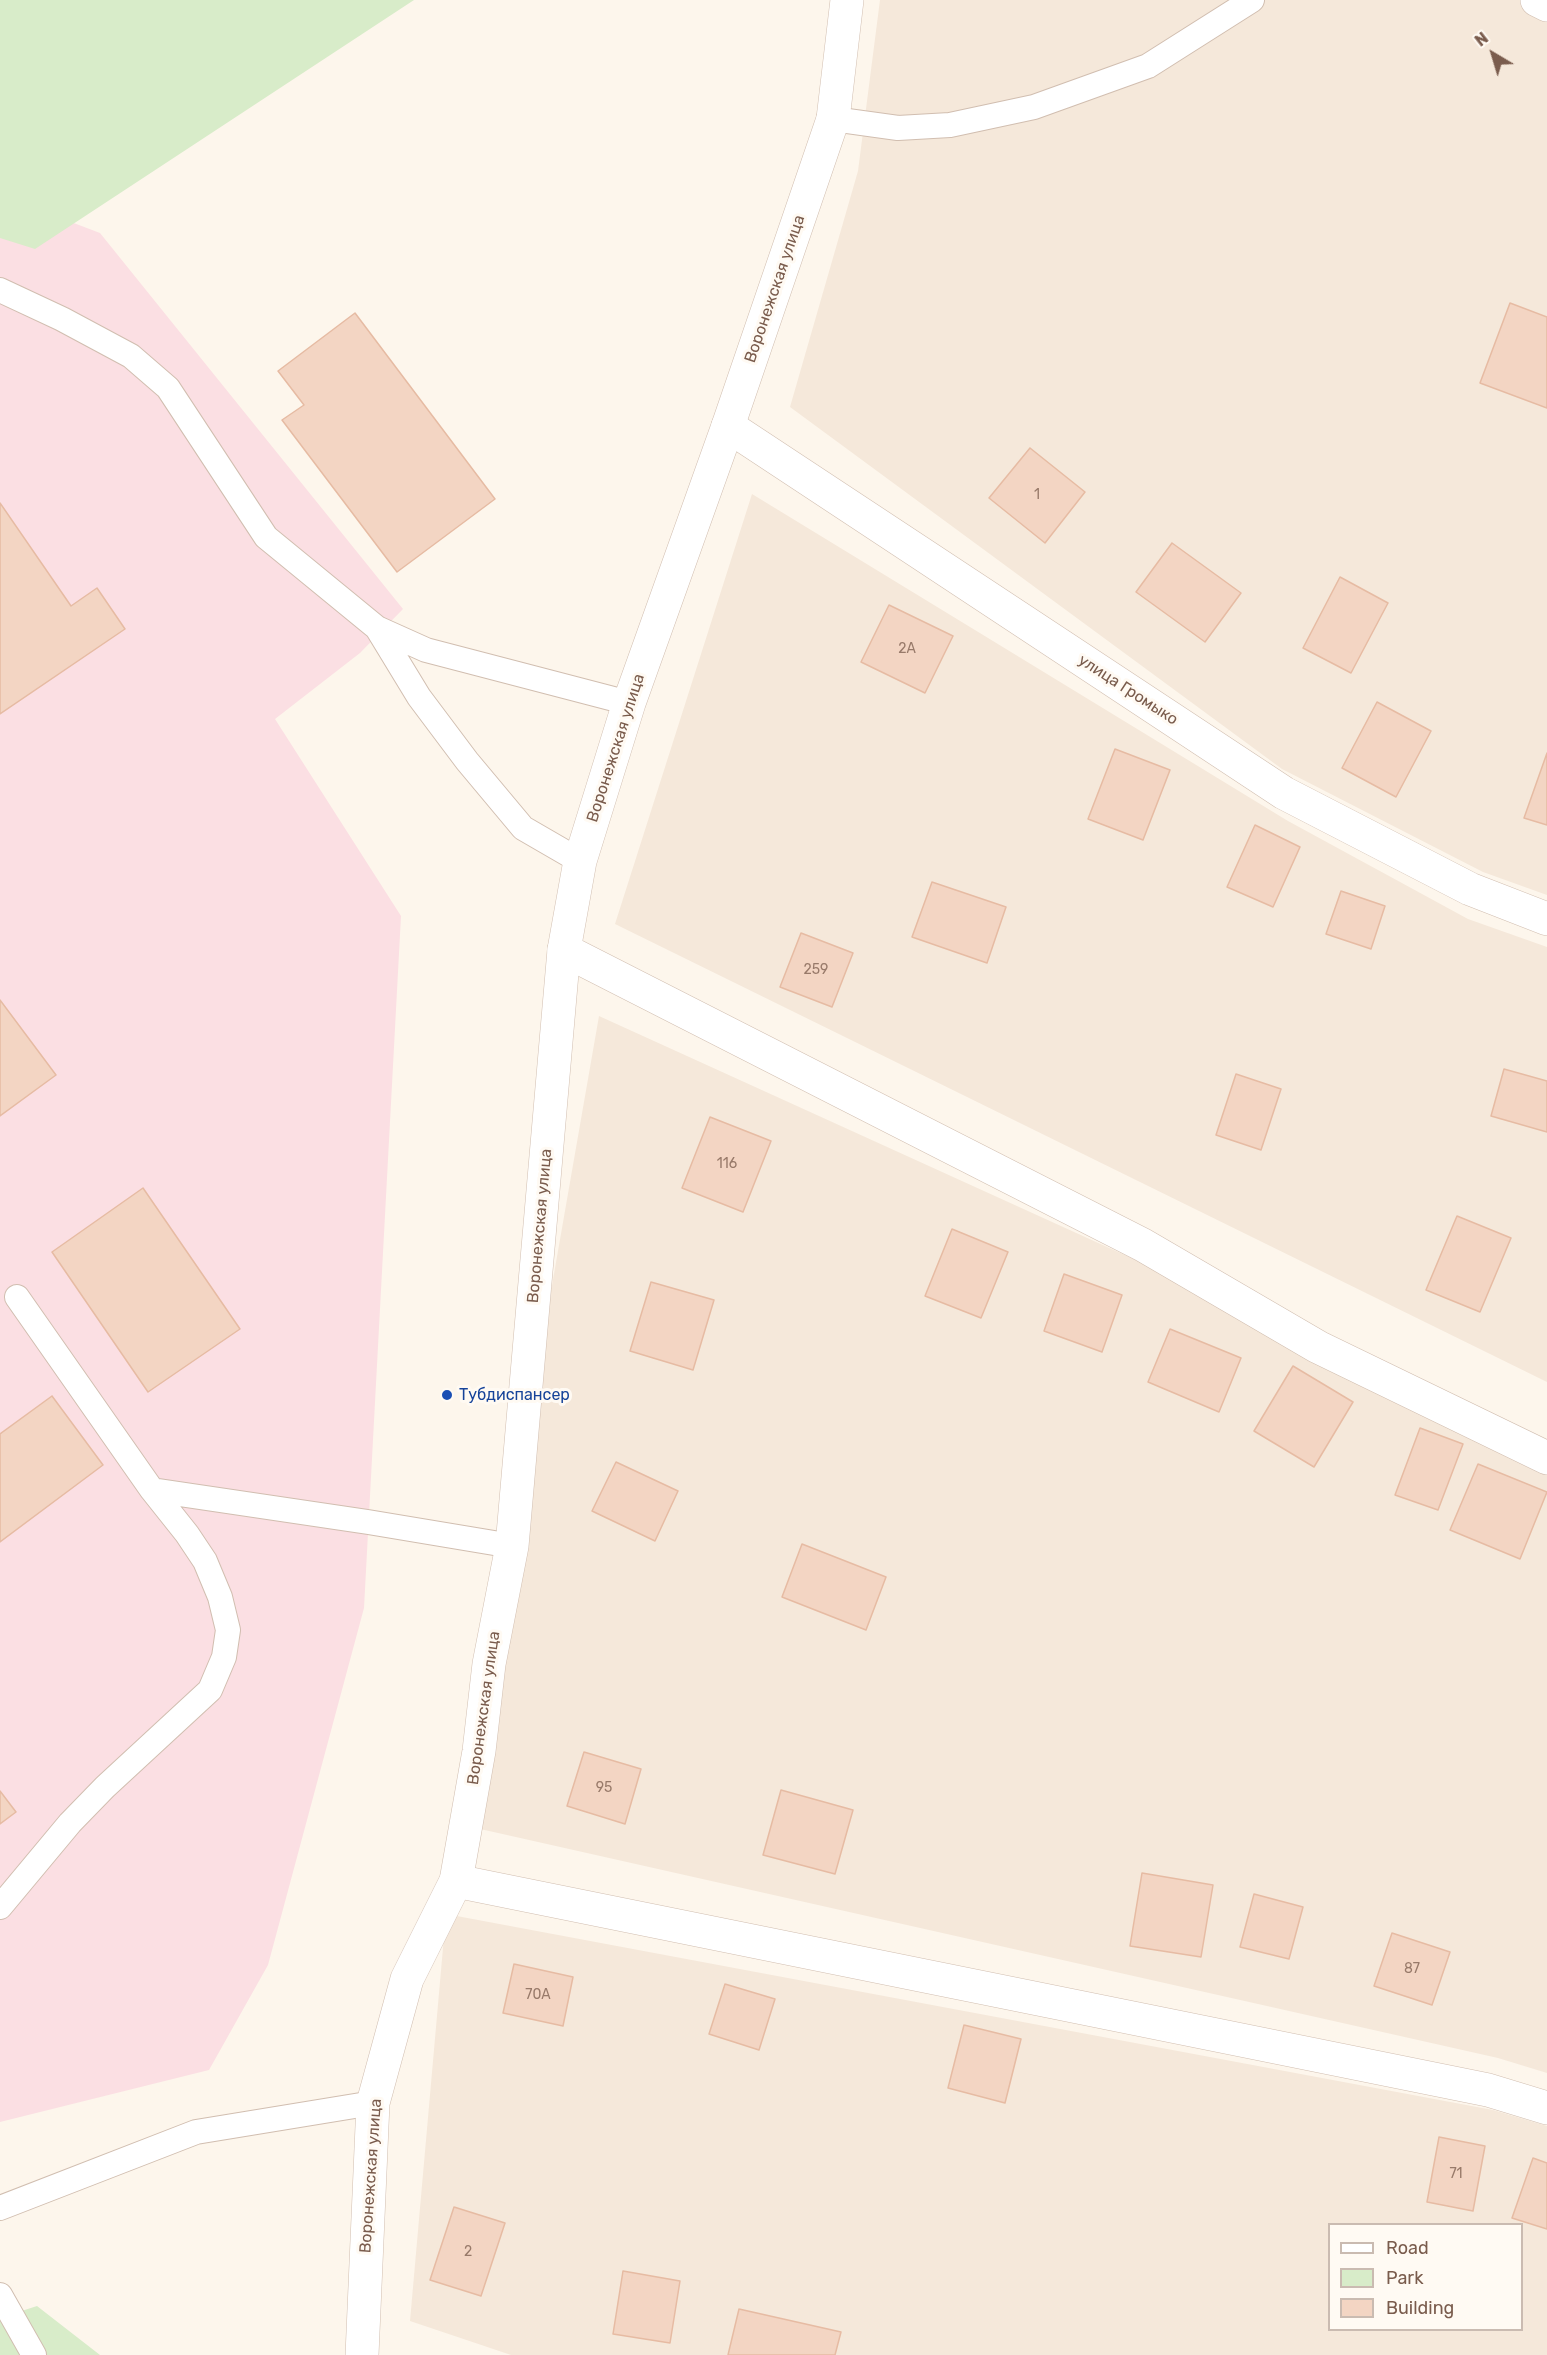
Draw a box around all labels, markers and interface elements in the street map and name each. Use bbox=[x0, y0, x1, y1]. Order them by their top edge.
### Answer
north arrow bbox=[1463, 24, 1523, 84]
text: N bbox=[1471, 28, 1492, 50]
street label: Воронежская улица bbox=[741, 213, 809, 365]
house number: 1 bbox=[1034, 487, 1040, 503]
house number: 2А bbox=[898, 641, 916, 657]
street label: улица Громыко bbox=[1074, 651, 1182, 729]
street label: Воронежская улица bbox=[583, 671, 649, 825]
house number: 259 bbox=[804, 962, 828, 978]
street label: Воронежская улица bbox=[524, 1148, 556, 1304]
house number: 116 bbox=[717, 1156, 737, 1172]
place label: Тубдиспансер bbox=[459, 1385, 570, 1405]
marker: Тубдиспансер bbox=[440, 1388, 454, 1402]
street label: Воронежская улица bbox=[464, 1630, 504, 1786]
house number: 95 bbox=[596, 1780, 612, 1796]
house number: 87 bbox=[1404, 1961, 1420, 1977]
house number: 70А bbox=[525, 1987, 551, 2003]
street label: Воронежская улица bbox=[356, 2098, 386, 2254]
house number: 71 bbox=[1449, 2166, 1463, 2182]
legend bbox=[1328, 2223, 1523, 2331]
text: Road bbox=[1386, 2237, 1429, 2259]
house number: 2 bbox=[464, 2244, 472, 2260]
text: Park bbox=[1386, 2267, 1423, 2289]
text: Building bbox=[1386, 2297, 1454, 2319]

